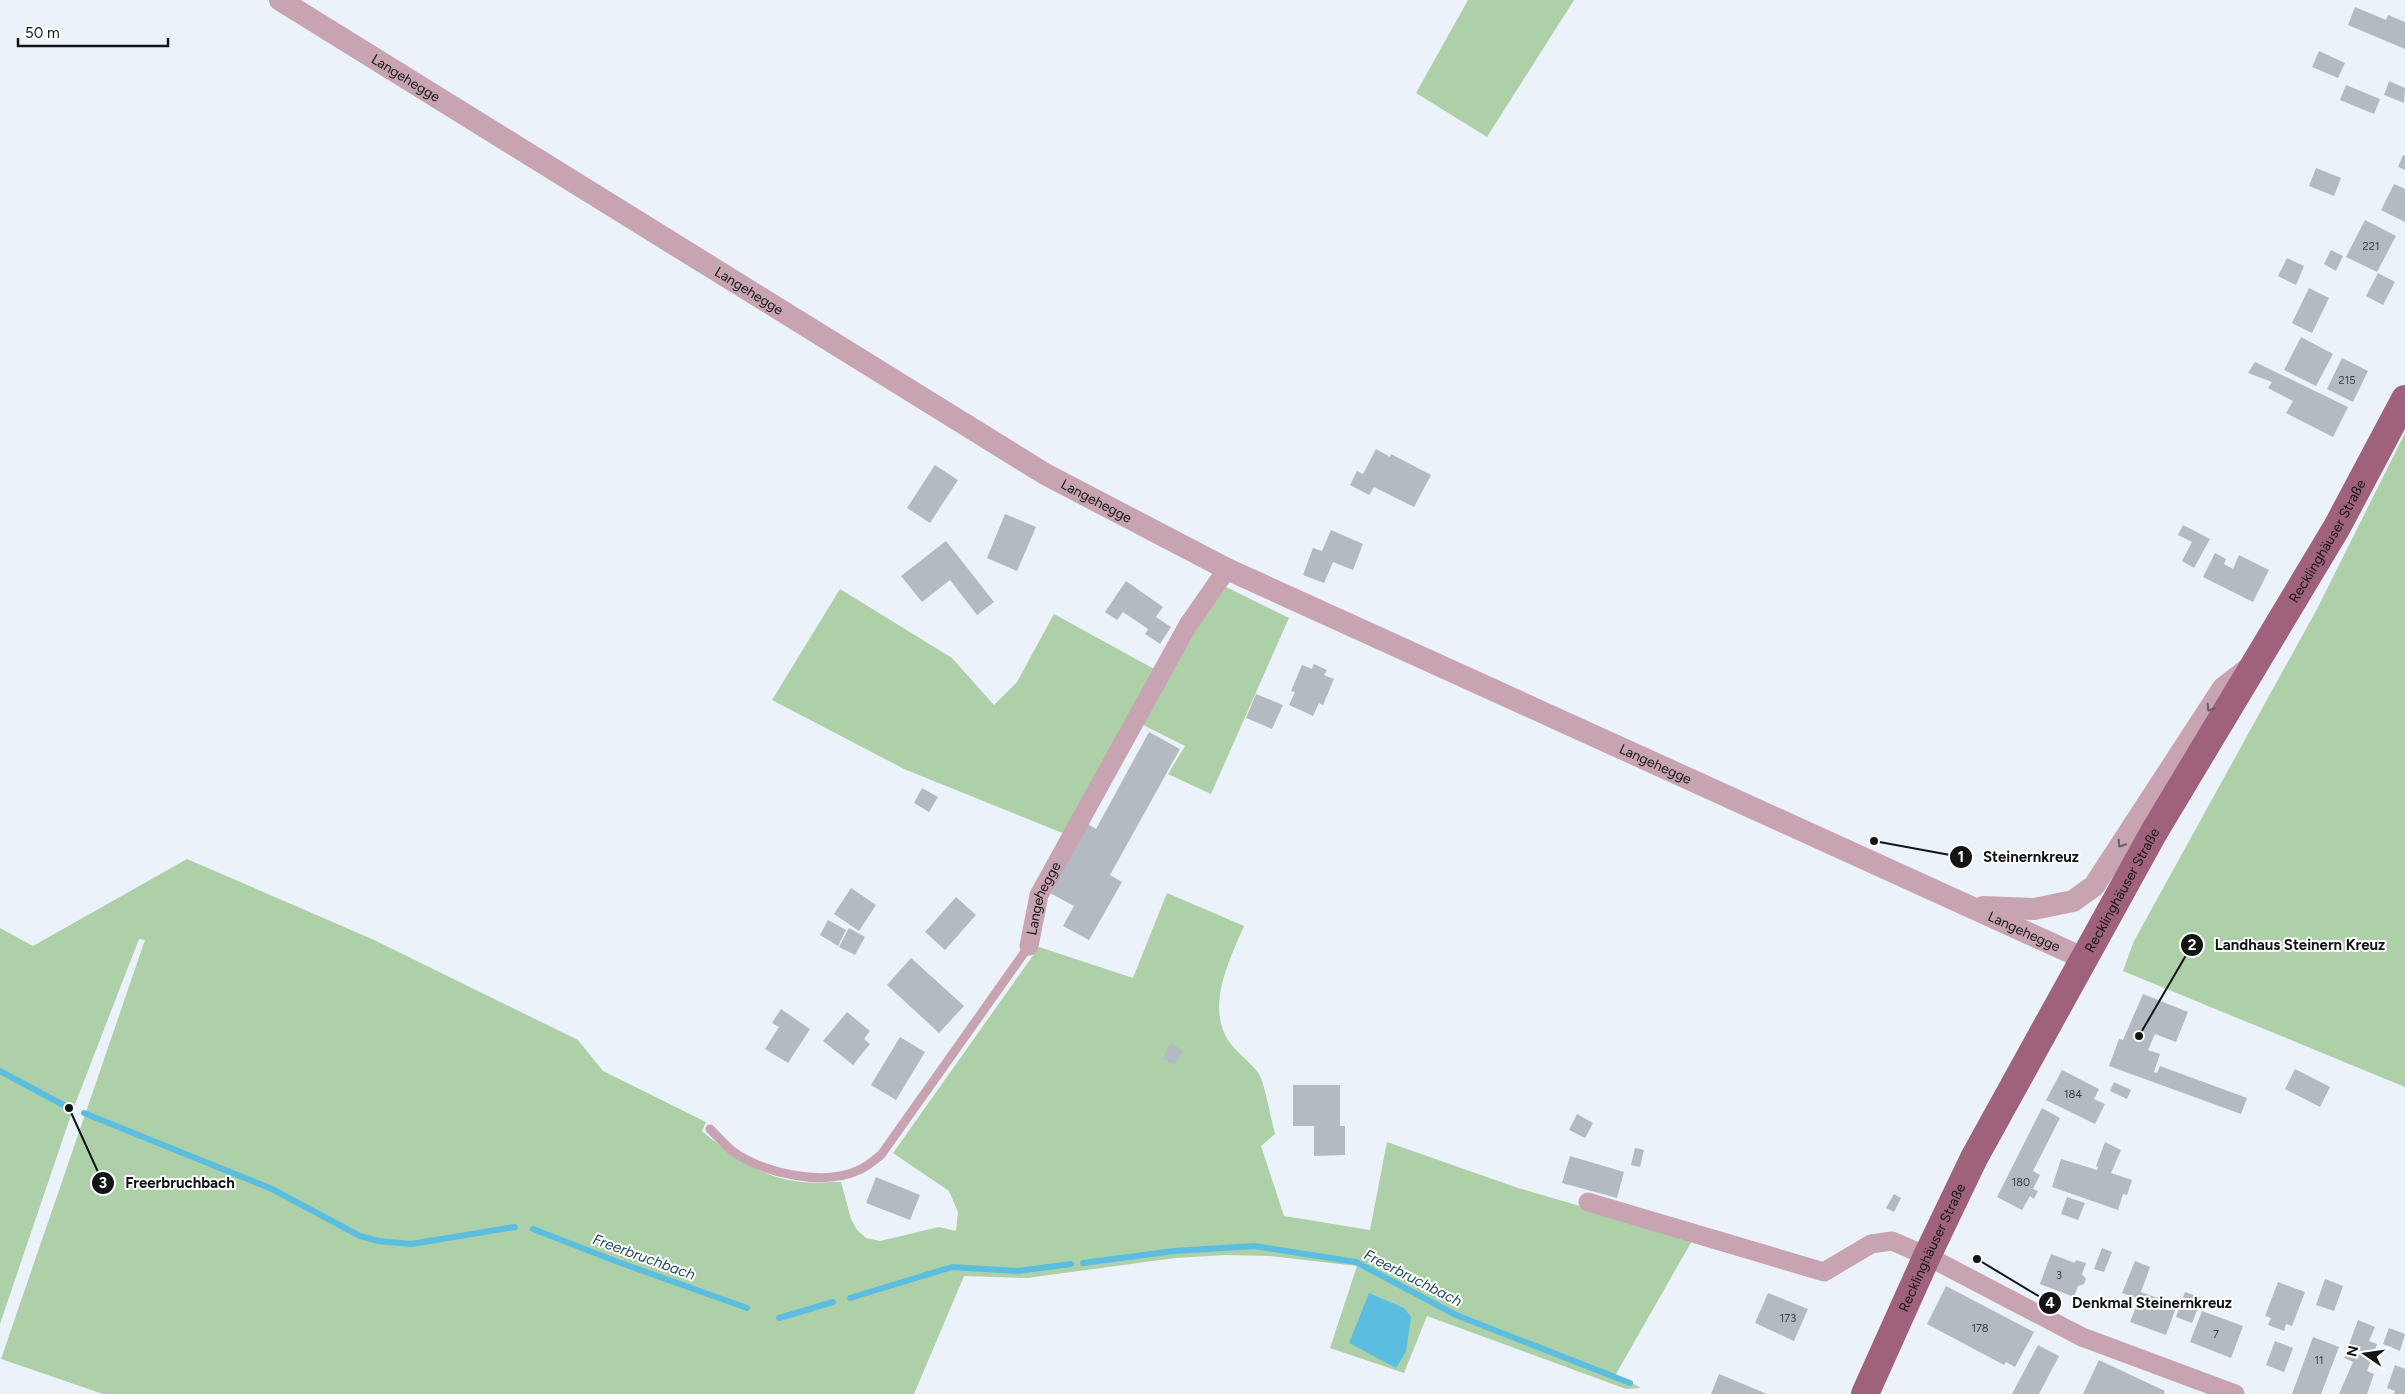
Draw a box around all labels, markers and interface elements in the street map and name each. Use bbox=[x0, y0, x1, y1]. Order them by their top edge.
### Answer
scale bar bbox=[18, 15, 168, 47]
text: 50 m bbox=[25, 24, 60, 42]
street label: Langehegge bbox=[368, 51, 443, 106]
house number: 221 bbox=[2363, 240, 2379, 253]
street label: Langehegge bbox=[711, 263, 787, 319]
house number: 215 bbox=[2338, 374, 2356, 387]
street label: Langehegge bbox=[1058, 476, 1135, 527]
street label: Recklinghäuser Straße bbox=[2285, 476, 2370, 606]
one-way arrow bbox=[2207, 702, 2216, 711]
street label: Langehegge bbox=[1616, 740, 1695, 788]
street label: Recklinghäuser Straße bbox=[2081, 825, 2164, 956]
one-way arrow bbox=[2118, 838, 2128, 847]
callout: Steinernkreuz bbox=[1948, 842, 2089, 872]
text: 1 bbox=[1958, 848, 1964, 866]
text: Steinernkreuz bbox=[1983, 848, 2079, 866]
street label: Langehegge bbox=[1023, 859, 1065, 937]
street label: Langehegge bbox=[1985, 908, 2063, 956]
callout: Landhaus Steinern Kreuz bbox=[2180, 930, 2395, 960]
text: 2 bbox=[2188, 936, 2197, 954]
text: Landhaus Steinern Kreuz bbox=[2215, 936, 2385, 954]
house number: 184 bbox=[2064, 1088, 2082, 1101]
callout: Freerbruchbach bbox=[90, 1168, 245, 1198]
text: 3 bbox=[99, 1174, 107, 1192]
text: Freerbruchbach bbox=[125, 1174, 235, 1192]
house number: 180 bbox=[2012, 1176, 2030, 1189]
street label: Recklinghäuser Straße bbox=[1895, 1181, 1970, 1315]
water label: Freerbruchbach bbox=[590, 1230, 698, 1284]
water label: Freerbruchbach bbox=[1361, 1246, 1465, 1310]
house number: 3 bbox=[2056, 1269, 2062, 1282]
callout: Denkmal Steinernkreuz bbox=[2037, 1288, 2242, 1318]
text: 4 bbox=[2045, 1294, 2055, 1312]
text: Denkmal Steinernkreuz bbox=[2072, 1294, 2232, 1312]
house number: 173 bbox=[1780, 1312, 1796, 1325]
house number: 178 bbox=[1971, 1322, 1989, 1335]
house number: 7 bbox=[2213, 1328, 2219, 1341]
north arrow bbox=[2340, 1329, 2390, 1379]
text: N bbox=[2343, 1344, 2362, 1358]
house number: 11 bbox=[2314, 1354, 2324, 1367]

